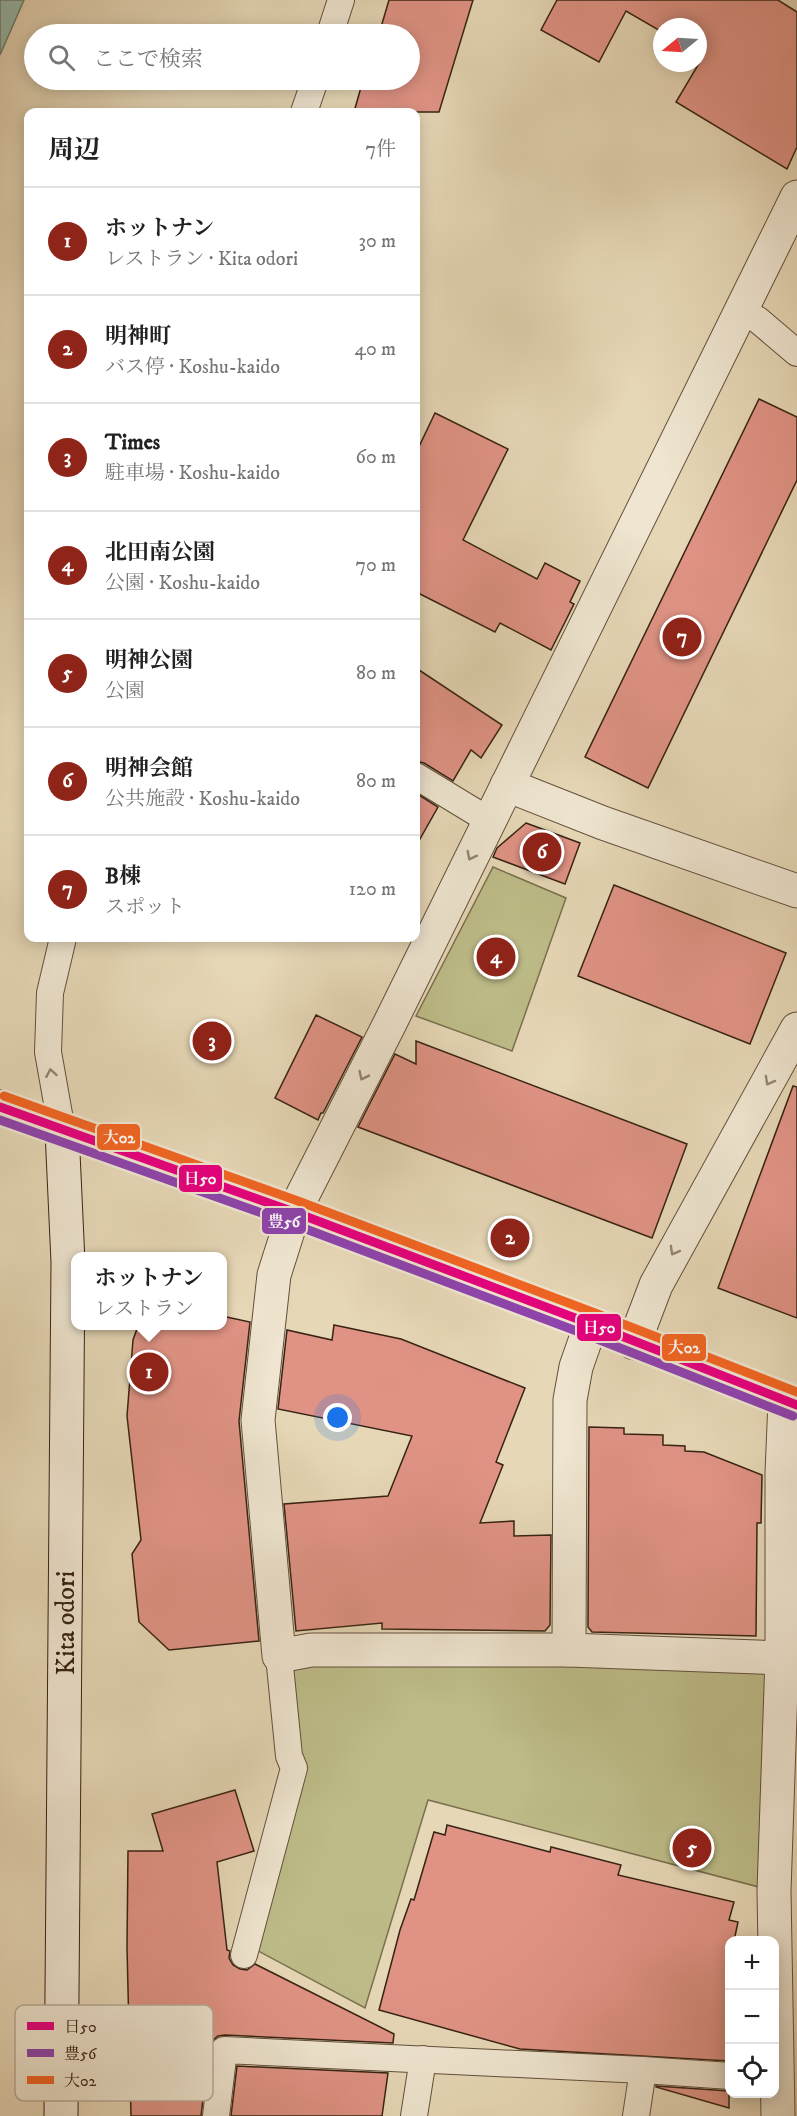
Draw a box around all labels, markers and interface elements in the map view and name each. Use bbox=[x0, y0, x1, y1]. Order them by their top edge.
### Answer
north arrow bbox=[653, 18, 707, 72]
search box bbox=[24, 24, 420, 90]
icon: search bbox=[45, 41, 78, 74]
text: ここで検索 bbox=[93, 46, 203, 73]
text: 周辺 bbox=[48, 134, 100, 167]
text: 7件 bbox=[365, 137, 396, 162]
text: ホットナン bbox=[105, 215, 214, 242]
text: 1 bbox=[64, 229, 71, 254]
text: 30 m bbox=[358, 229, 396, 254]
text: レストラン · Kita odori bbox=[105, 247, 298, 272]
text: 明神町 bbox=[105, 323, 171, 350]
text: 2 bbox=[63, 337, 72, 362]
text: 40 m bbox=[354, 337, 396, 362]
text: バス停 · Koshu-kaido bbox=[105, 355, 280, 380]
text: Times bbox=[105, 429, 160, 456]
text: 3 bbox=[64, 445, 71, 470]
text: 60 m bbox=[356, 445, 396, 470]
text: 駐車場 · Koshu-kaido bbox=[105, 461, 280, 486]
text: 北田南公園 bbox=[105, 539, 215, 566]
text: 4 bbox=[62, 553, 73, 578]
text: 70 m bbox=[355, 553, 396, 578]
text: 公園 · Koshu-kaido bbox=[105, 571, 260, 596]
pin: 7 bbox=[662, 614, 702, 660]
text: 明神公園 bbox=[105, 647, 193, 674]
text: 5 bbox=[63, 661, 72, 686]
text: 80 m bbox=[356, 661, 396, 686]
text: 公園 bbox=[105, 679, 145, 704]
text: 明神会館 bbox=[105, 755, 193, 782]
text: 6 bbox=[62, 769, 73, 794]
text: 80 m bbox=[356, 769, 396, 794]
text: 公共施設 · Koshu-kaido bbox=[105, 787, 300, 812]
pin: 6 bbox=[522, 830, 562, 874]
one-way arrow bbox=[467, 850, 479, 861]
text: B棟 bbox=[105, 863, 141, 890]
text: 7 bbox=[62, 877, 73, 902]
text: 120 m bbox=[349, 877, 396, 902]
text: スポット bbox=[105, 895, 185, 920]
pin: 4 bbox=[476, 934, 516, 980]
pin: 3 bbox=[192, 1018, 232, 1064]
one-way arrow bbox=[46, 1068, 58, 1078]
one-way arrow bbox=[359, 1069, 371, 1080]
one-way arrow bbox=[765, 1074, 776, 1085]
line badge: 大02 bbox=[96, 1123, 141, 1151]
text: 大02 bbox=[103, 1128, 136, 1148]
line badge: 日50 bbox=[178, 1164, 223, 1193]
text: 日50 bbox=[184, 1169, 217, 1189]
line badge: 豊56 bbox=[261, 1207, 307, 1235]
text: 豊56 bbox=[268, 1212, 302, 1232]
pin: 2 bbox=[490, 1216, 530, 1260]
one-way arrow bbox=[670, 1245, 682, 1255]
popup bbox=[71, 1252, 227, 1330]
text: ホットナン bbox=[95, 1265, 203, 1292]
text: レストラン bbox=[95, 1297, 194, 1322]
line badge: 日50 bbox=[576, 1313, 622, 1342]
text: 日50 bbox=[583, 1318, 616, 1338]
line badge: 大02 bbox=[661, 1333, 707, 1362]
text: 大02 bbox=[668, 1338, 701, 1358]
pin: 1 bbox=[130, 1350, 168, 1394]
your location bbox=[323, 1403, 352, 1432]
street label: Kita odori bbox=[50, 1571, 83, 1675]
pin: 5 bbox=[672, 1826, 712, 1870]
map controls bbox=[725, 1936, 779, 2098]
button: + bbox=[725, 1936, 779, 1990]
button: − bbox=[725, 1990, 779, 2044]
legend bbox=[15, 2005, 213, 2101]
text: 日50 bbox=[64, 2017, 97, 2037]
text: 豊56 bbox=[64, 2044, 97, 2064]
button: locate bbox=[725, 2044, 779, 2098]
text: 大02 bbox=[64, 2071, 97, 2091]

